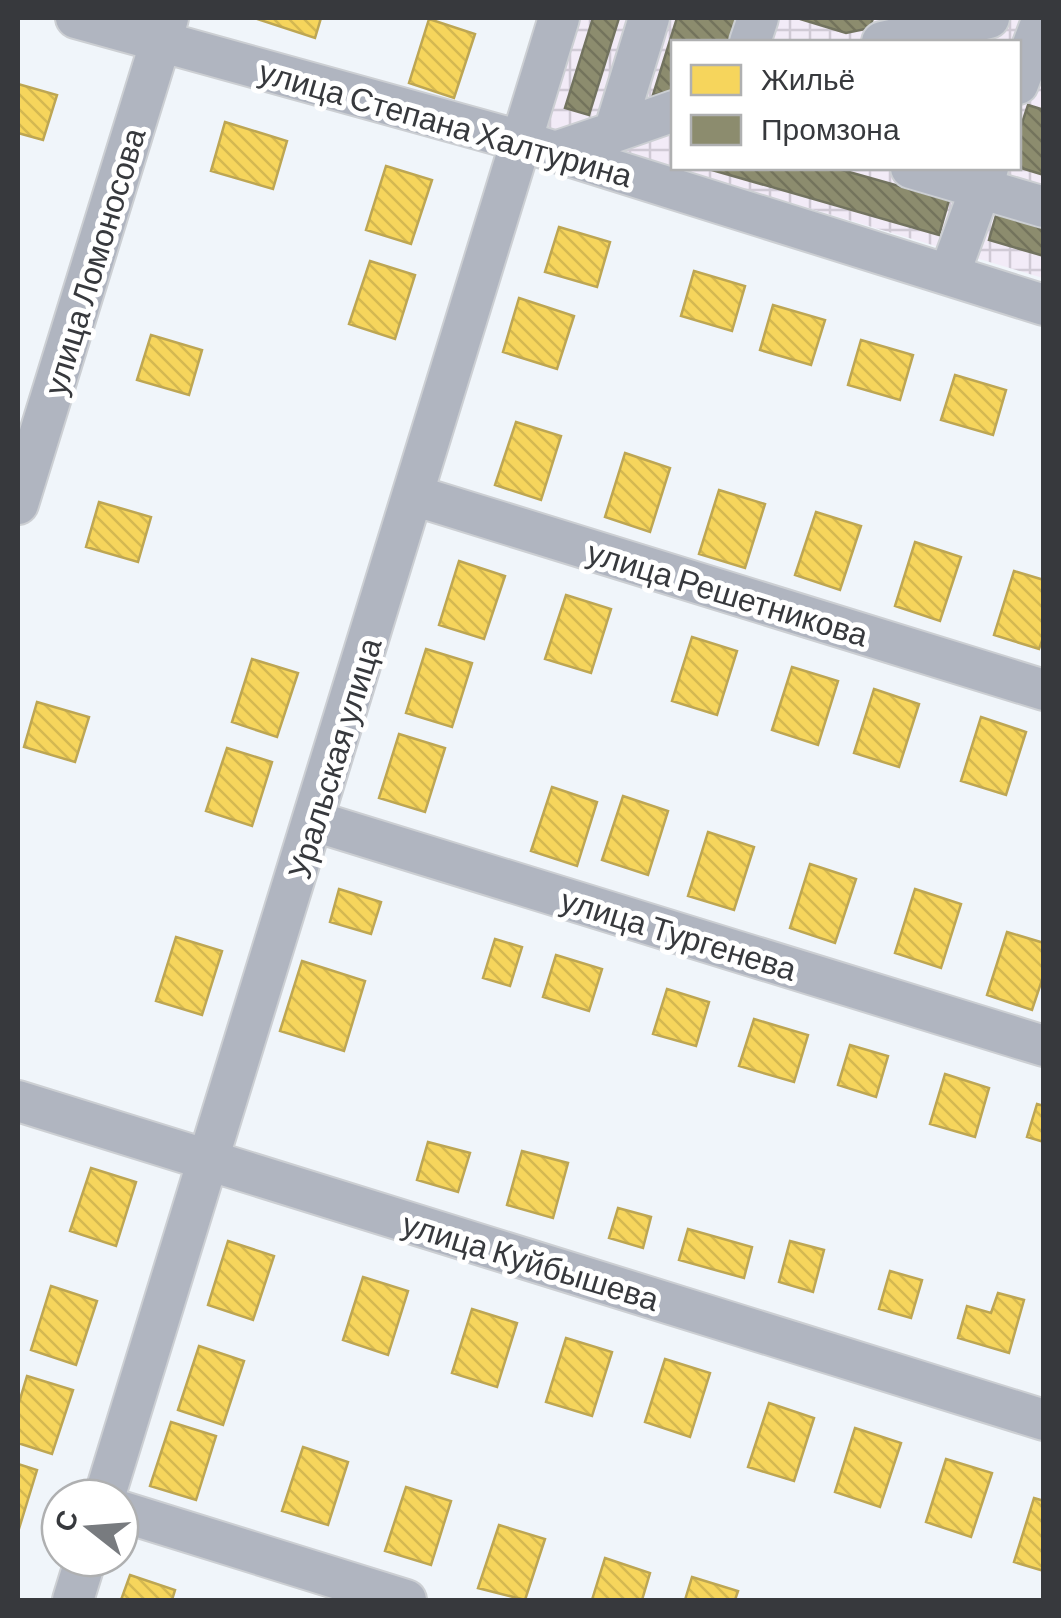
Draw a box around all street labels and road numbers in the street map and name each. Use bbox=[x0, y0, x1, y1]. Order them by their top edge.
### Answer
street label: улица Степана Халтурина bbox=[255, 51, 637, 195]
street label: улица Ломоносова bbox=[34, 123, 153, 399]
street label: улица Решетникова bbox=[583, 531, 873, 654]
street label: Уральская улица bbox=[278, 633, 389, 883]
street label: улица Тургенева bbox=[556, 879, 802, 988]
street label: улица Куйбышева bbox=[398, 1203, 664, 1318]

